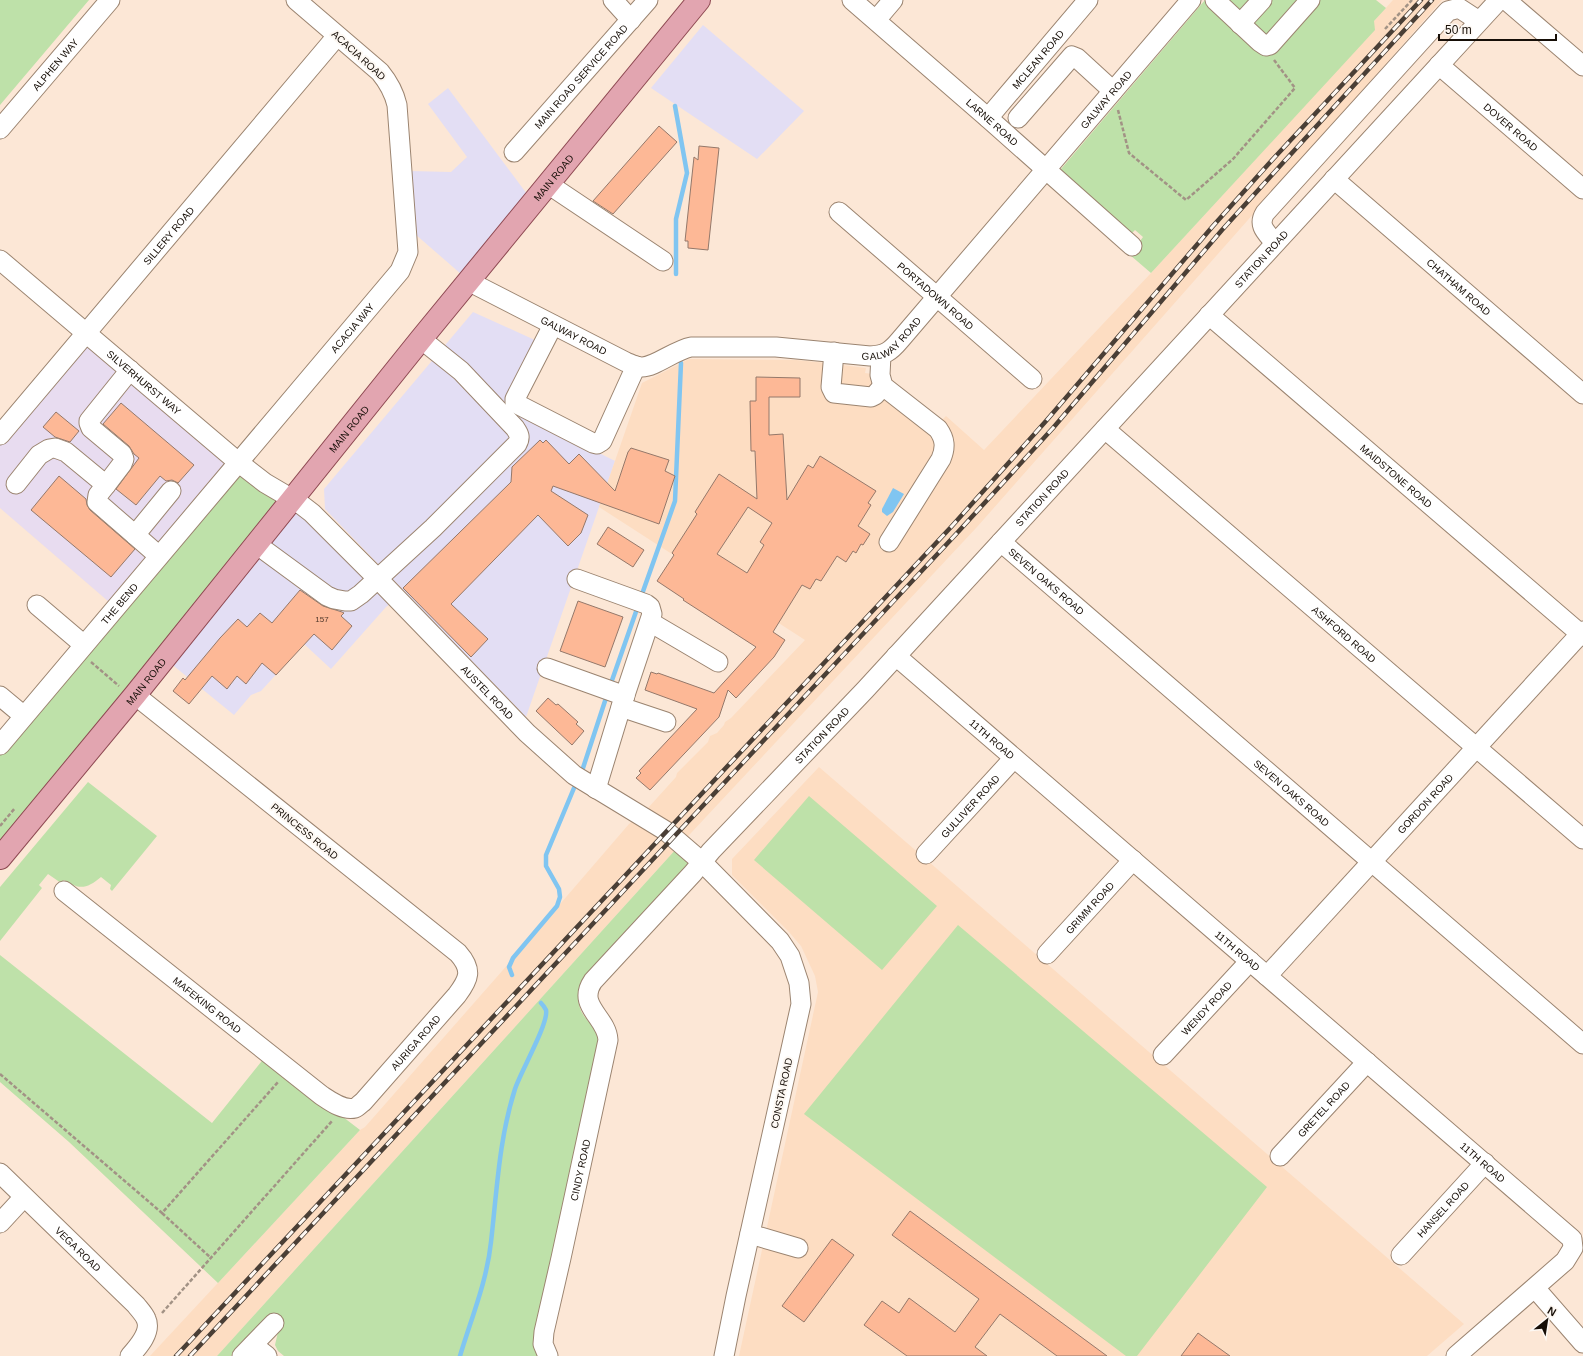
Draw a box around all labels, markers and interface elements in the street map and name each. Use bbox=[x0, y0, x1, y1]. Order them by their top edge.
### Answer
scale bar bbox=[1439, 16, 1556, 42]
street label: MAIN ROAD SERVICE ROAD bbox=[532, 22, 630, 131]
text: 50 m bbox=[1445, 23, 1472, 37]
street label: ACACIA ROAD bbox=[330, 28, 388, 82]
street label: MCLEAN ROAD bbox=[1010, 28, 1066, 91]
street label: ALPHEN WAY bbox=[30, 36, 81, 93]
street label: GALWAY ROAD bbox=[1078, 69, 1134, 131]
street label: LARNE ROAD bbox=[964, 97, 1020, 148]
street label: DOVER ROAD bbox=[1482, 101, 1540, 153]
street label: MAIN ROAD bbox=[531, 153, 576, 203]
street label: SILLERY ROAD bbox=[141, 205, 196, 267]
street label: STATION ROAD bbox=[1233, 228, 1290, 290]
street label: CHATHAM ROAD bbox=[1425, 257, 1493, 318]
street label: PORTADOWN ROAD bbox=[895, 260, 976, 332]
street label: ACACIA WAY bbox=[329, 301, 377, 355]
street label: GALWAY ROAD bbox=[539, 314, 608, 357]
street label: GALWAY ROAD bbox=[861, 315, 923, 362]
street label: SILVERHURST WAY bbox=[105, 348, 183, 417]
street label: MAIN ROAD bbox=[327, 404, 371, 455]
street label: MAIDSTONE ROAD bbox=[1358, 442, 1434, 510]
street label: STATION ROAD bbox=[1013, 467, 1071, 529]
street label: SEVEN OAKS ROAD bbox=[1006, 546, 1086, 617]
street label: THE BEND bbox=[99, 581, 140, 627]
street label: ASHFORD ROAD bbox=[1310, 604, 1378, 665]
house number: 157 bbox=[315, 615, 329, 624]
street label: MAIN ROAD bbox=[124, 656, 168, 707]
street label: AUSTEL ROAD bbox=[459, 663, 515, 722]
street label: STATION ROAD bbox=[793, 705, 852, 766]
street label: 11TH ROAD bbox=[967, 717, 1016, 762]
street label: SEVEN OAKS ROAD bbox=[1251, 758, 1331, 829]
street label: GORDON ROAD bbox=[1395, 772, 1455, 836]
street label: GULLIVER ROAD bbox=[939, 773, 1002, 840]
street label: PRINCESS ROAD bbox=[269, 801, 340, 862]
street label: GRIMM ROAD bbox=[1063, 880, 1116, 936]
street label: 11TH ROAD bbox=[1213, 929, 1262, 973]
street label: MAFEKING ROAD bbox=[171, 975, 243, 1036]
street label: WENDY ROAD bbox=[1179, 979, 1234, 1037]
street label: AURIGA ROAD bbox=[389, 1013, 443, 1072]
street label: CONSTA ROAD bbox=[769, 1057, 794, 1129]
street label: GRETEL ROAD bbox=[1296, 1079, 1352, 1139]
street label: CINDY ROAD bbox=[568, 1138, 592, 1202]
street label: 11TH ROAD bbox=[1458, 1140, 1507, 1185]
street label: HANSEL ROAD bbox=[1415, 1179, 1471, 1240]
street label: VEGA ROAD bbox=[53, 1225, 103, 1274]
north arrow bbox=[1527, 1300, 1567, 1340]
text: N bbox=[1546, 1304, 1558, 1319]

